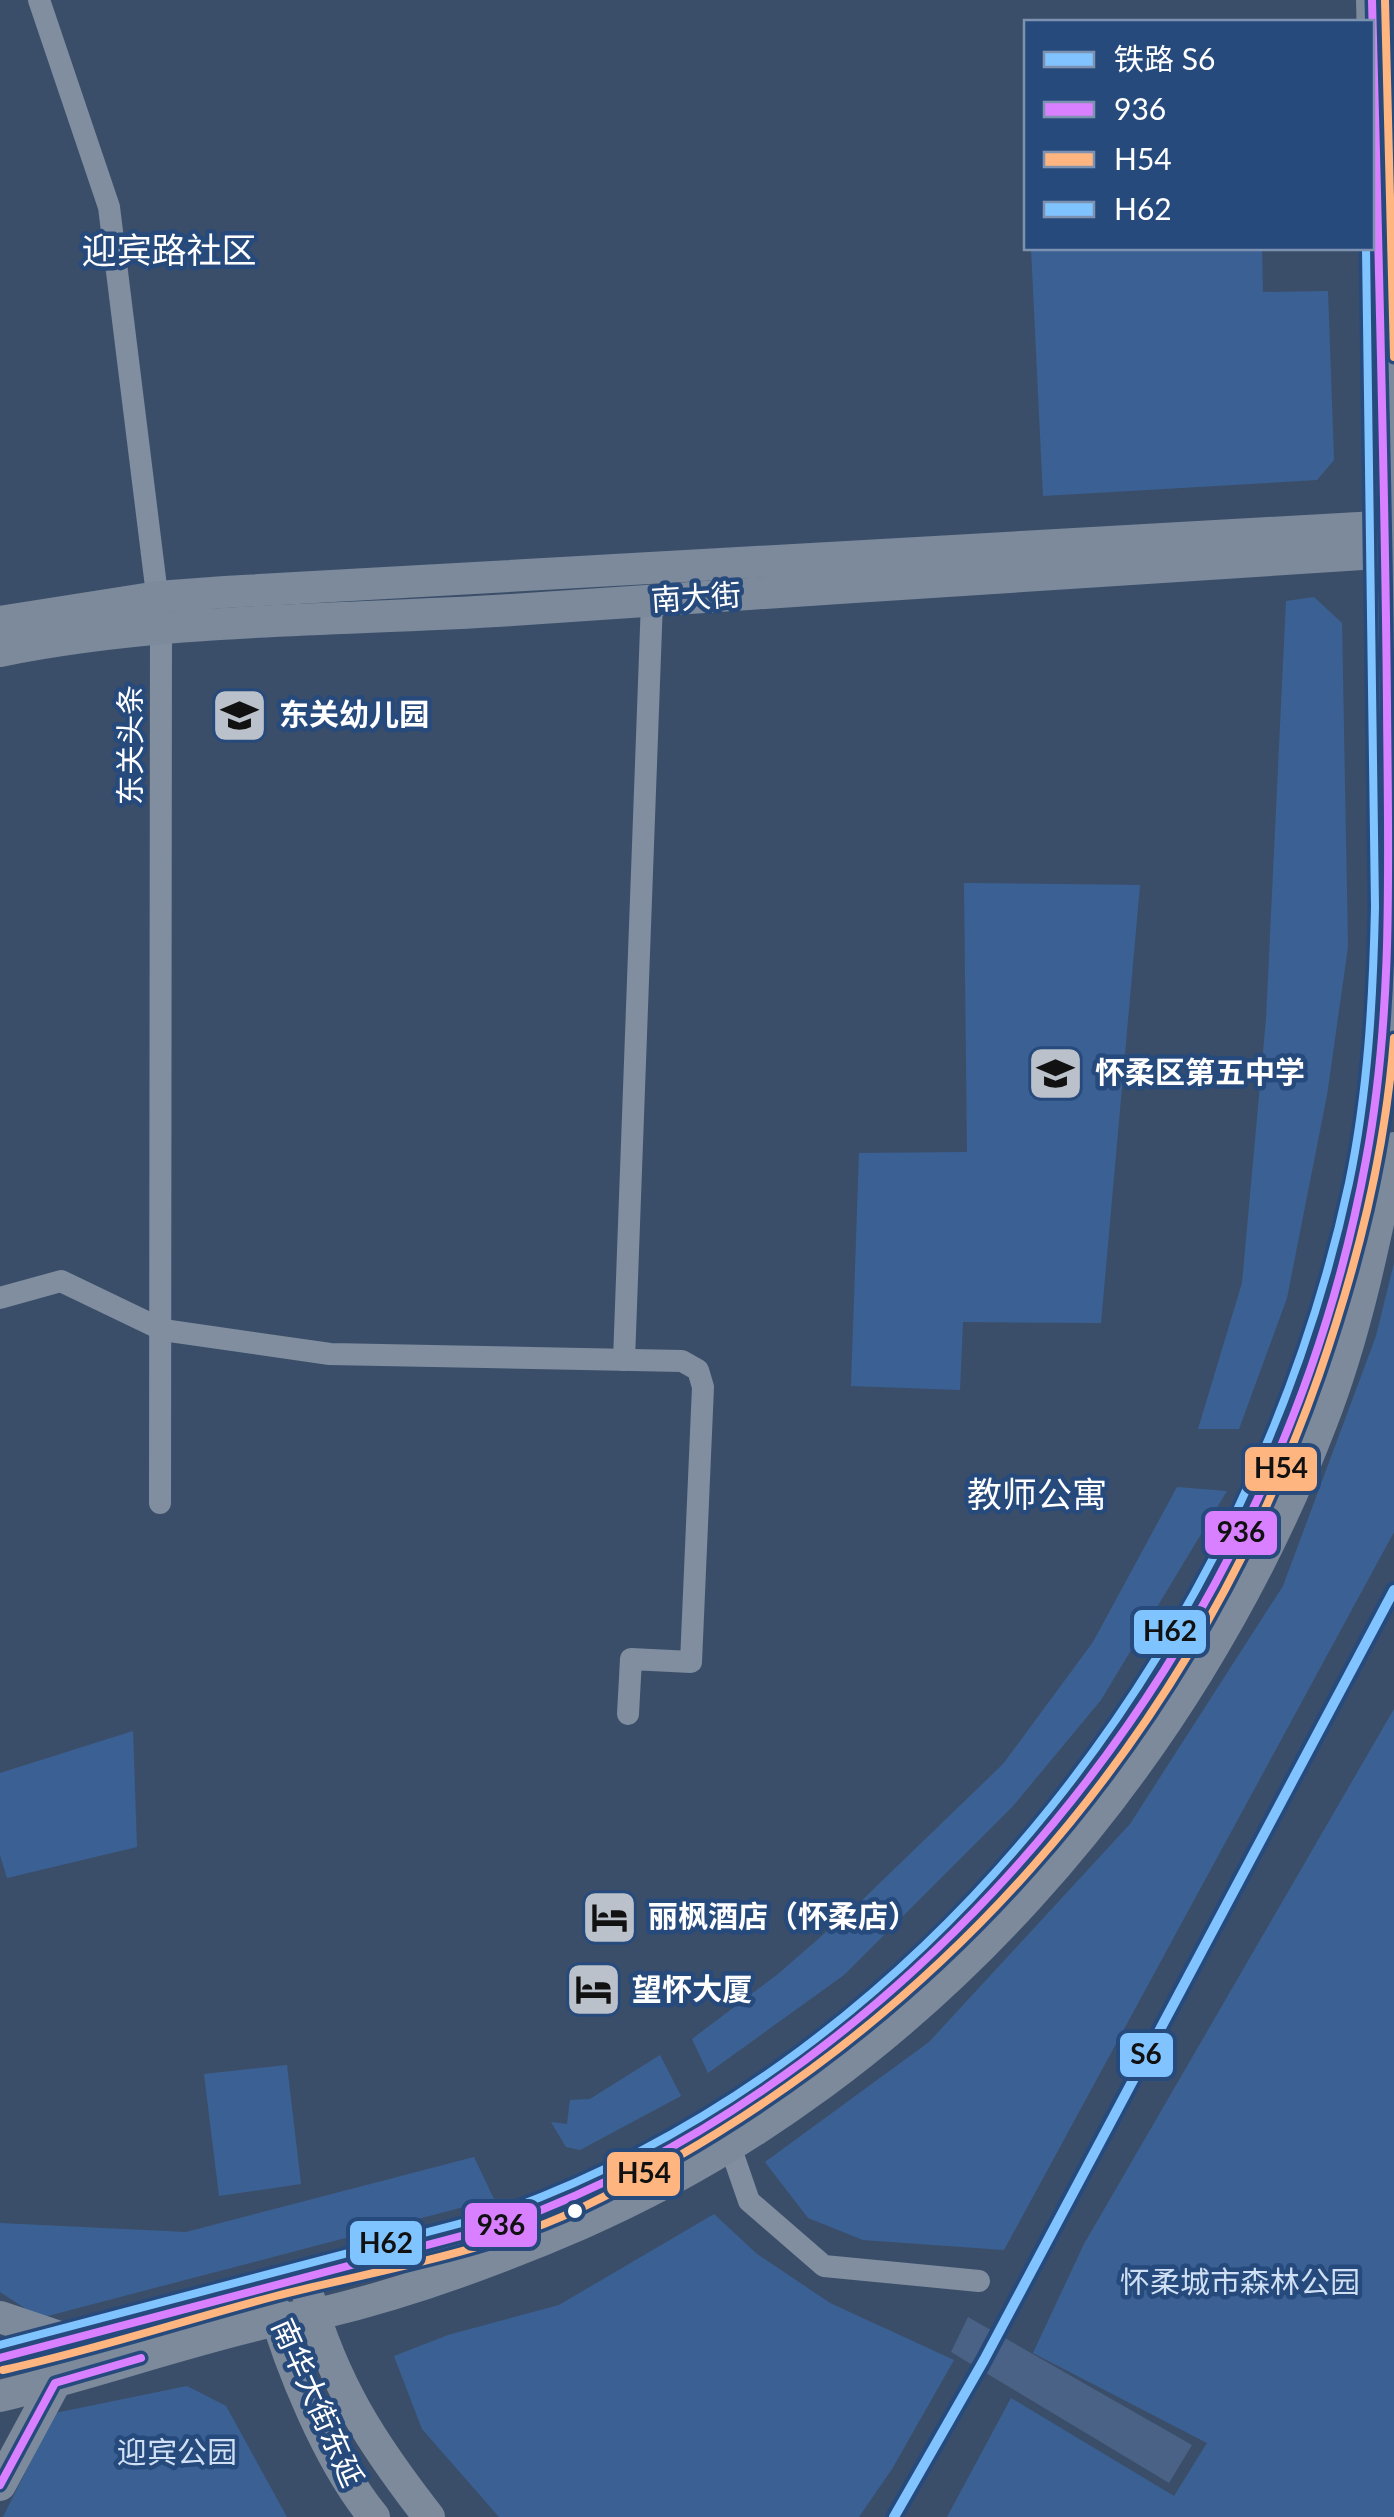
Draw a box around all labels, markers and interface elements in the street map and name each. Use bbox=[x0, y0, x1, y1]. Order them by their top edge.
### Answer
legend bbox=[1024, 20, 1374, 250]
text: 铁路 S6 bbox=[1114, 40, 1215, 76]
text: 936 bbox=[1114, 90, 1166, 126]
text: H54 bbox=[1114, 140, 1172, 176]
text: H62 bbox=[1114, 190, 1172, 226]
district label: 迎宾路社区 bbox=[81, 228, 257, 270]
street label: 南大街 bbox=[650, 575, 742, 617]
street label: 东关头条 bbox=[111, 685, 147, 805]
school or university icon: 东关幼儿园 bbox=[210, 685, 270, 745]
place label: 东关幼儿园 bbox=[279, 695, 429, 731]
school or university icon: 怀柔区第五中学 bbox=[1026, 1043, 1086, 1103]
place label: 怀柔区第五中学 bbox=[1095, 1053, 1305, 1089]
line badge: H54 bbox=[1243, 1445, 1319, 1493]
text: H54 bbox=[1254, 1450, 1308, 1484]
district label: 教师公寓 bbox=[967, 1472, 1107, 1514]
line badge: 936 bbox=[1203, 1509, 1279, 1557]
text: 936 bbox=[1217, 1514, 1265, 1548]
line badge: H62 bbox=[1132, 1608, 1208, 1656]
text: H62 bbox=[1143, 1613, 1197, 1647]
hotel icon: 丽枫酒店（怀柔店） bbox=[579, 1887, 639, 1947]
place label: 丽枫酒店（怀柔店） bbox=[648, 1897, 918, 1933]
hotel icon: 望怀大厦 bbox=[563, 1960, 623, 2020]
place label: 望怀大厦 bbox=[632, 1970, 752, 2006]
line badge: S6 bbox=[1118, 2031, 1175, 2079]
text: S6 bbox=[1130, 2036, 1162, 2070]
line badge: H54 bbox=[605, 2150, 682, 2198]
text: H54 bbox=[617, 2155, 671, 2189]
line badge: 936 bbox=[463, 2201, 539, 2249]
unlabelled marker bbox=[565, 2201, 585, 2221]
text: 936 bbox=[477, 2207, 525, 2241]
line badge: H62 bbox=[348, 2219, 424, 2267]
text: H62 bbox=[359, 2225, 413, 2259]
park label: 怀柔城市森林公园 bbox=[1120, 2263, 1360, 2299]
street label: 南华大街东延 bbox=[266, 2313, 372, 2492]
park label: 迎宾公园 bbox=[117, 2433, 237, 2469]

